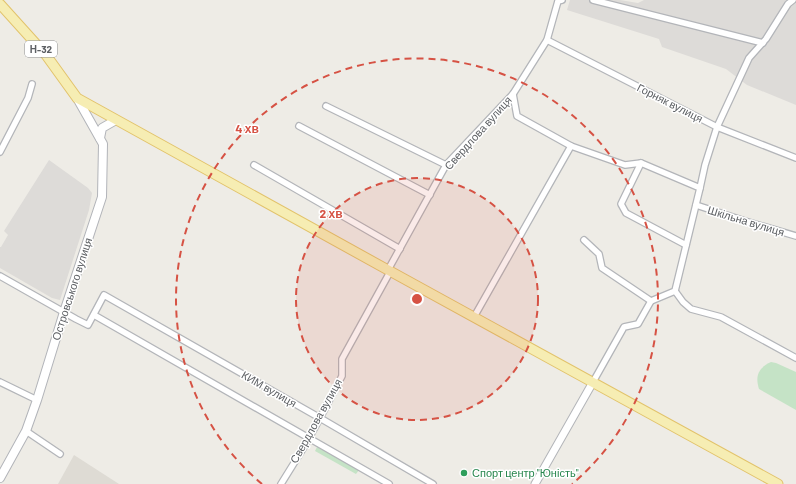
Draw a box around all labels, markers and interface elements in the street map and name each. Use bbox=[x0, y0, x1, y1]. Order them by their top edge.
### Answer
road number: Н-32 bbox=[25, 41, 57, 57]
street label: Горняк вулиця bbox=[635, 80, 705, 125]
street label: Свердлова вулиця bbox=[441, 93, 514, 172]
text: 4 хв bbox=[235, 121, 259, 135]
street label: Шкільна вулиця bbox=[706, 203, 786, 238]
text: 2 хв bbox=[319, 206, 343, 220]
street label: Островського вулиця bbox=[49, 236, 94, 342]
centre of rings bbox=[410, 292, 424, 306]
street label: КИМ вулиця bbox=[239, 368, 299, 410]
street label: Свердлова вулиця bbox=[287, 376, 344, 465]
place label: Спорт центр "Юність" bbox=[472, 466, 579, 479]
marker: Спорт центр "Юність" bbox=[459, 468, 469, 478]

